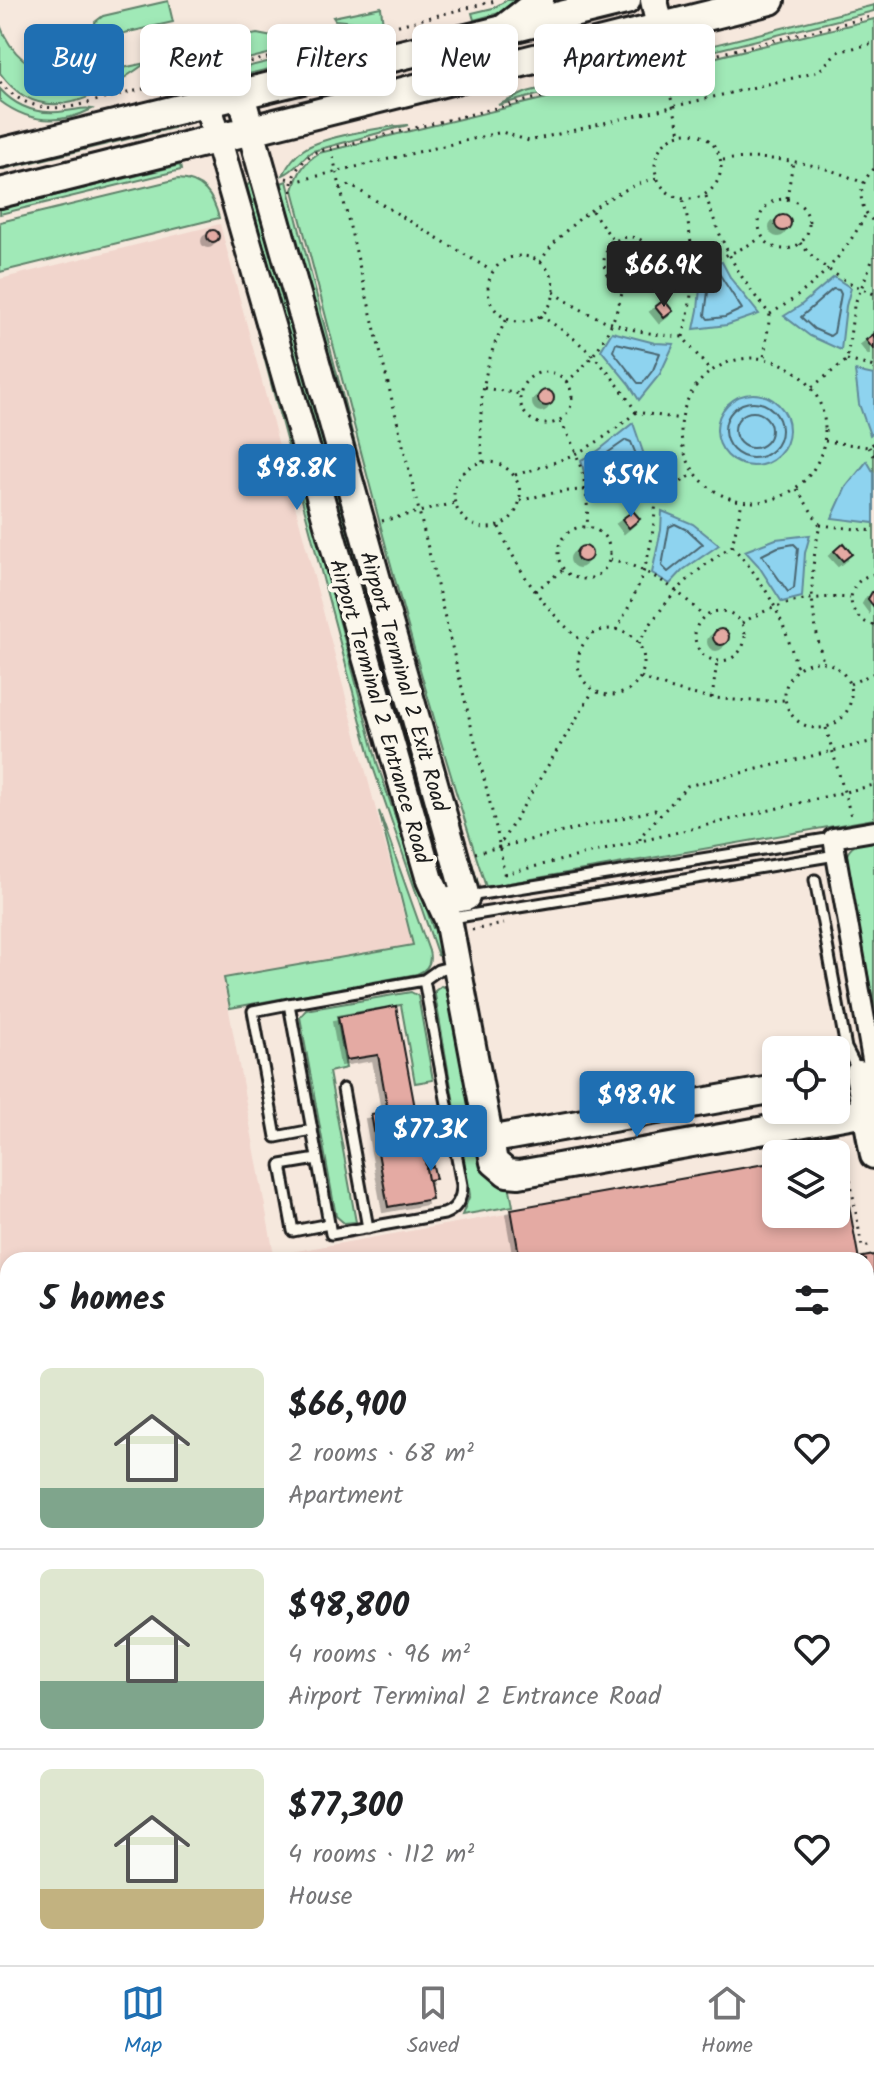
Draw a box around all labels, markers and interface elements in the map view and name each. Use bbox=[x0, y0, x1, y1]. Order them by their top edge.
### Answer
chip: Buy bbox=[24, 24, 124, 96]
chip: Rent bbox=[140, 24, 251, 96]
chip: Filters bbox=[267, 24, 396, 96]
chip: New bbox=[412, 24, 518, 96]
chip: Apartment bbox=[534, 24, 715, 96]
pin: $66.9K bbox=[599, 241, 729, 309]
text: $66.9K bbox=[625, 246, 703, 288]
pin: $98.8K bbox=[232, 444, 362, 512]
text: $98.8K bbox=[256, 449, 338, 491]
pin: $59K bbox=[584, 451, 678, 519]
text: $59K bbox=[602, 456, 660, 498]
street label: Airport Terminal 2 Exit Road bbox=[349, 547, 457, 817]
street label: Airport Terminal 2 Entrance Road bbox=[318, 555, 439, 869]
map controls bbox=[762, 1036, 850, 1228]
button: locate bbox=[762, 1036, 850, 1124]
pin: $98.9K bbox=[572, 1071, 702, 1139]
text: $98.9K bbox=[598, 1076, 676, 1118]
pin: $77.3K bbox=[366, 1105, 496, 1173]
text: $77.3K bbox=[393, 1110, 469, 1152]
button: layers bbox=[762, 1140, 850, 1228]
text: 5 homes bbox=[40, 1273, 165, 1327]
icon: filters bbox=[790, 1278, 834, 1322]
text: $66,900 bbox=[288, 1379, 406, 1433]
icon: home bbox=[104, 1400, 200, 1496]
icon: heart bbox=[790, 1426, 834, 1470]
text: 2 rooms · 68 m² bbox=[288, 1433, 474, 1475]
text: Apartment bbox=[288, 1475, 403, 1517]
text: $98,800 bbox=[288, 1580, 409, 1634]
icon: home bbox=[104, 1601, 200, 1697]
icon: heart bbox=[790, 1627, 834, 1671]
text: 4 rooms · 96 m² bbox=[288, 1634, 470, 1676]
text: Airport Terminal 2 Entrance Road bbox=[288, 1676, 661, 1718]
text: $77,300 bbox=[288, 1780, 403, 1834]
icon: home bbox=[104, 1801, 200, 1897]
icon: heart bbox=[790, 1827, 834, 1871]
text: 4 rooms · 112 m² bbox=[288, 1834, 474, 1876]
text: House bbox=[288, 1876, 352, 1918]
tab: Map bbox=[121, 1981, 165, 2064]
tab: Saved bbox=[407, 1981, 459, 2064]
tab: Home bbox=[701, 1981, 753, 2064]

